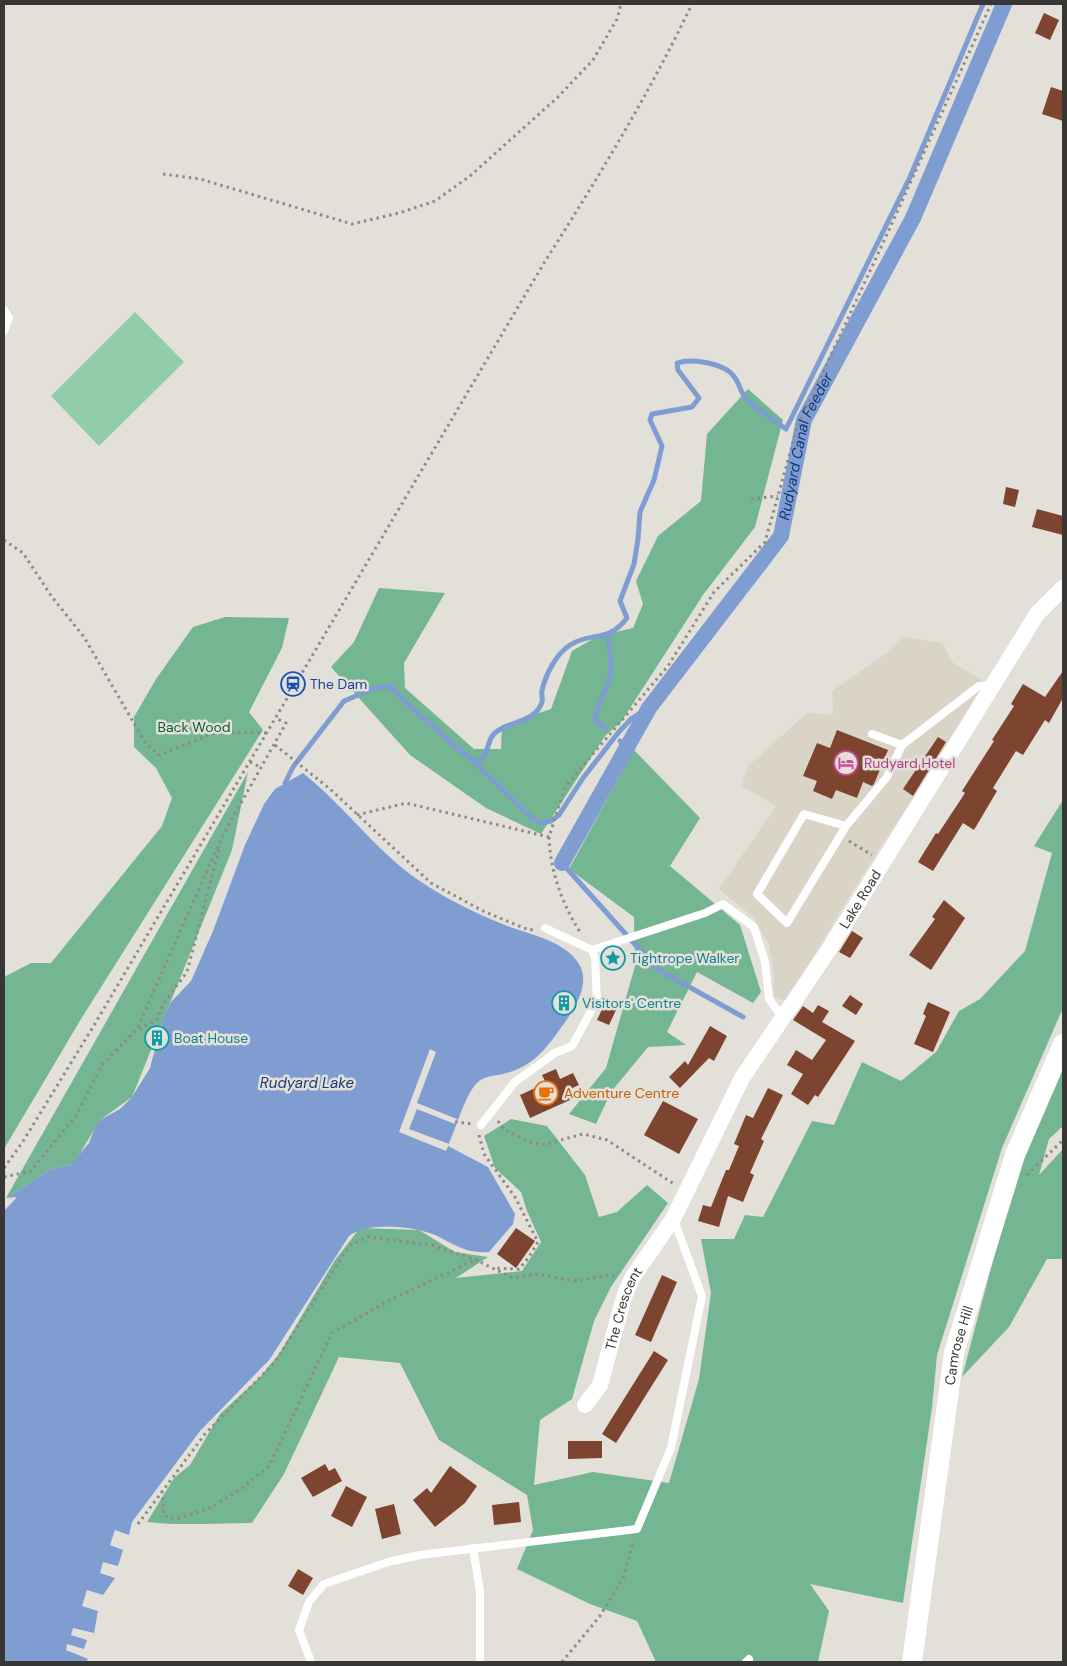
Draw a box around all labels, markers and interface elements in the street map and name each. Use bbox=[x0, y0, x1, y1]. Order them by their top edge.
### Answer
water label: Rudyard Canal Feeder bbox=[774, 369, 838, 522]
station icon: The Dam bbox=[280, 671, 306, 697]
place label: The Dam bbox=[310, 675, 367, 693]
park label: Back Wood bbox=[157, 718, 231, 736]
hotel icon: Rudyard Hotel bbox=[833, 750, 859, 776]
place label: Rudyard Hotel bbox=[864, 754, 955, 772]
street label: Lake Road bbox=[835, 866, 885, 932]
place icon: Tightrope Walker bbox=[600, 945, 626, 971]
place label: Tightrope Walker bbox=[630, 949, 740, 967]
building icon: Visitors' Centre bbox=[551, 990, 577, 1016]
place label: Visitors' Centre bbox=[582, 994, 681, 1012]
building icon: Boat House bbox=[144, 1025, 170, 1051]
place label: Boat House bbox=[174, 1029, 248, 1047]
water label: Rudyard Lake bbox=[260, 1073, 355, 1093]
cafe icon: Adventure Centre bbox=[533, 1080, 559, 1106]
place label: Adventure Centre bbox=[564, 1084, 679, 1102]
street label: The Crescent bbox=[601, 1263, 646, 1352]
street label: Camrose Hill bbox=[941, 1304, 977, 1386]

